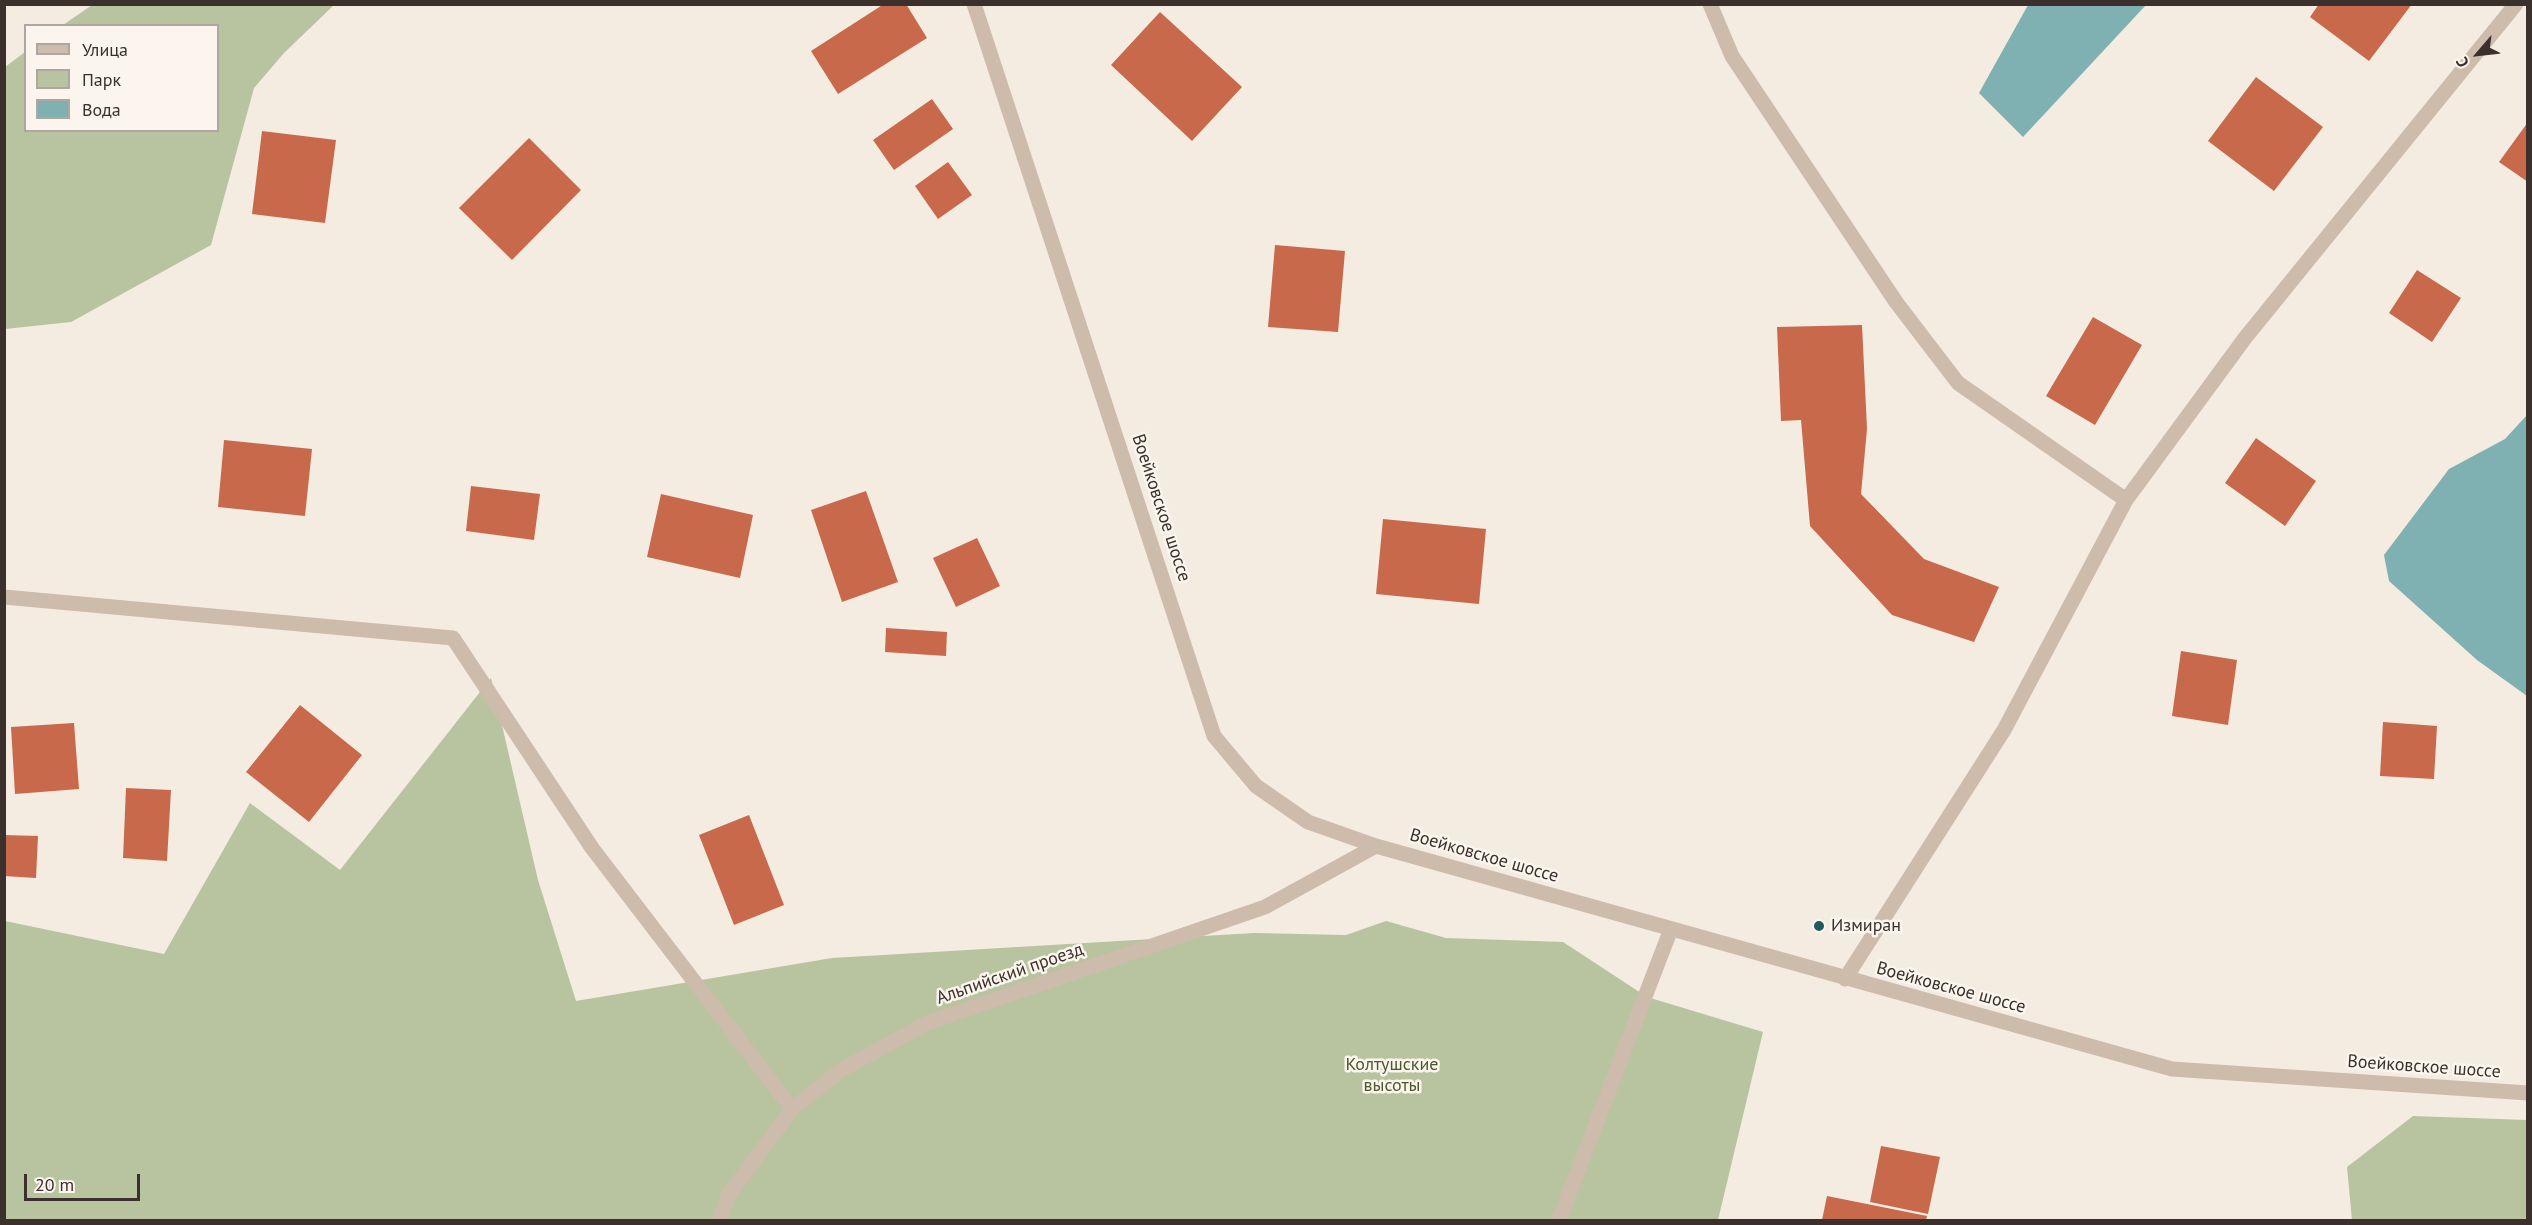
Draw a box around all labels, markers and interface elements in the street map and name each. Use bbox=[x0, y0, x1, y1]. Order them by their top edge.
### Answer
legend bbox=[24, 24, 219, 132]
north arrow bbox=[2448, 24, 2508, 84]
text: Улица bbox=[82, 38, 128, 61]
text: С bbox=[2451, 54, 2473, 71]
text: Парк bbox=[82, 68, 121, 91]
text: Вода bbox=[82, 98, 121, 121]
street label: Воейковское шоссе bbox=[1127, 432, 1195, 584]
street label: Воейковское шоссе bbox=[1407, 824, 1561, 888]
place label: Измиран bbox=[1831, 915, 1901, 937]
marker: Измиран bbox=[1812, 919, 1826, 933]
street label: Альпийский проезд bbox=[934, 939, 1086, 1009]
street label: Воейковское шоссе bbox=[1874, 958, 2028, 1018]
street label: Воейковское шоссе bbox=[2347, 1051, 2501, 1083]
park label: Колтушские высоты bbox=[1346, 1054, 1438, 1096]
scale bar bbox=[27, 1162, 142, 1200]
text: 20 m bbox=[35, 1173, 74, 1196]

